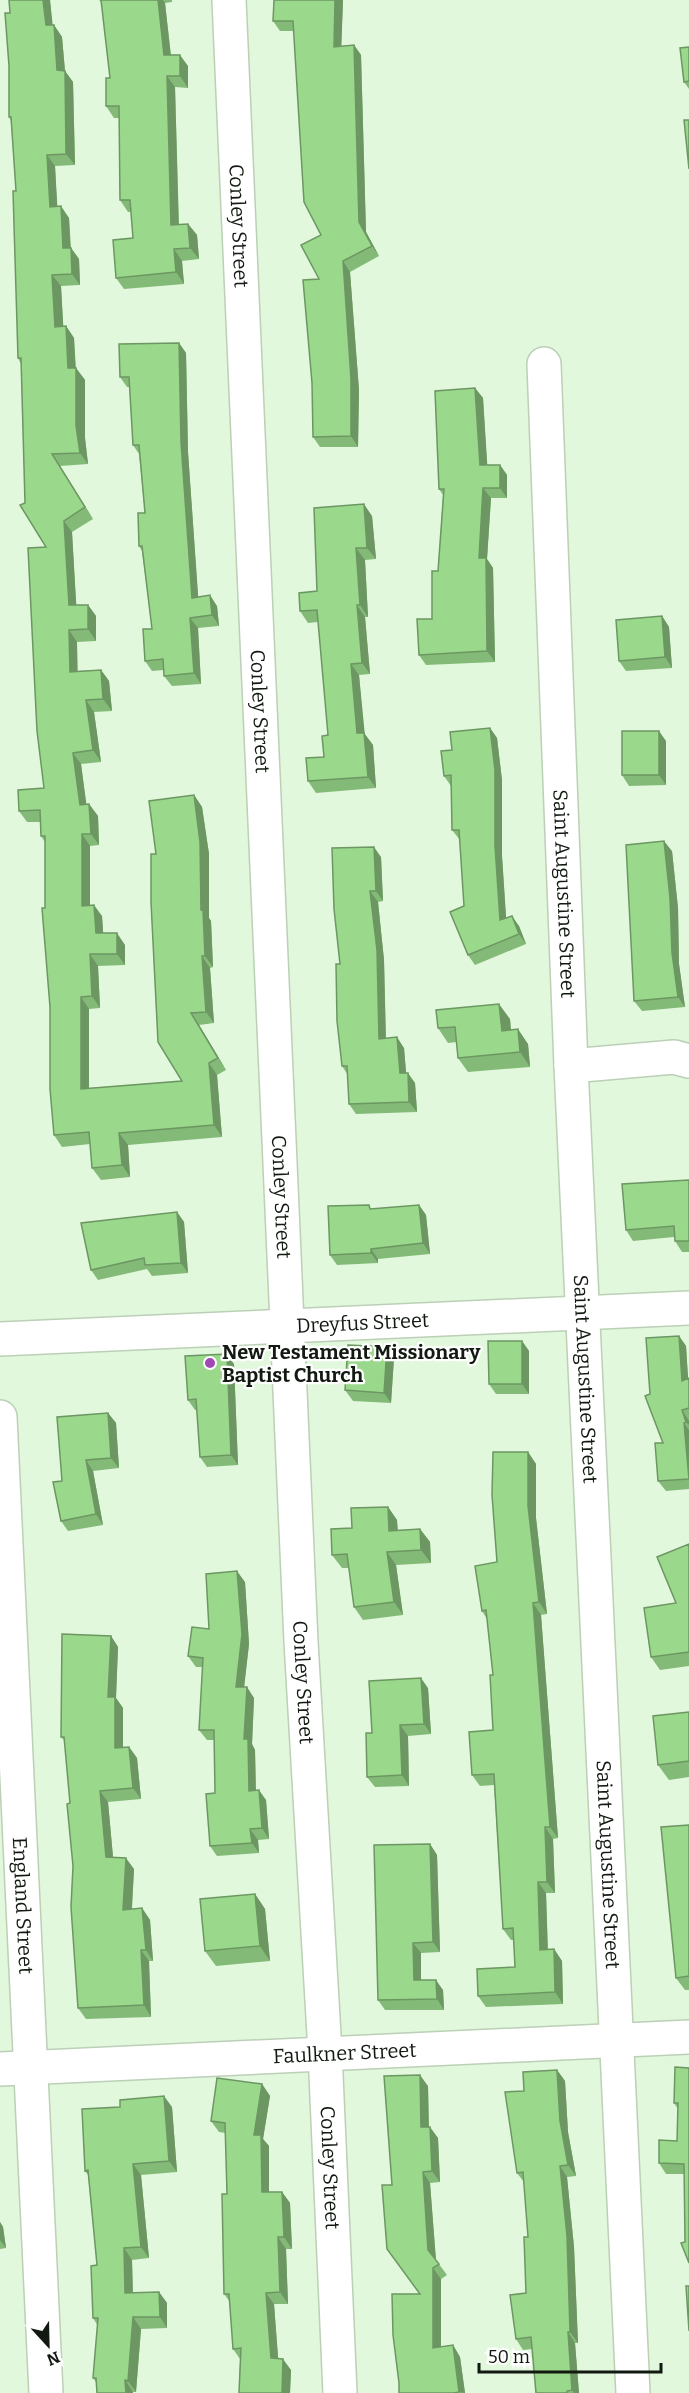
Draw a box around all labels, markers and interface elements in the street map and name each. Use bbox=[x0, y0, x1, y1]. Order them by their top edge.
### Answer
street label: Conley Street bbox=[224, 163, 254, 288]
street label: Conley Street bbox=[245, 649, 275, 774]
street label: Saint Augustine Street bbox=[548, 789, 580, 998]
street label: Conley Street bbox=[267, 1134, 296, 1259]
street label: Saint Augustine Street bbox=[569, 1274, 602, 1484]
street label: Dreyfus Street bbox=[296, 1308, 430, 1338]
place label: New Testament Missionary Baptist Church bbox=[222, 1340, 481, 1387]
marker: New Testament Missionary Baptist Church bbox=[203, 1356, 217, 1370]
street label: Conley Street bbox=[288, 1620, 319, 1745]
street label: Saint Augustine Street bbox=[591, 1760, 625, 1970]
street label: England Street bbox=[8, 1836, 38, 1975]
street label: Faulkner Street bbox=[272, 2038, 417, 2068]
street label: Conley Street bbox=[315, 2105, 345, 2230]
north arrow bbox=[18, 2315, 78, 2375]
scale bar bbox=[479, 2336, 660, 2374]
text: 50 m bbox=[488, 2346, 530, 2368]
text: N bbox=[44, 2347, 63, 2370]

